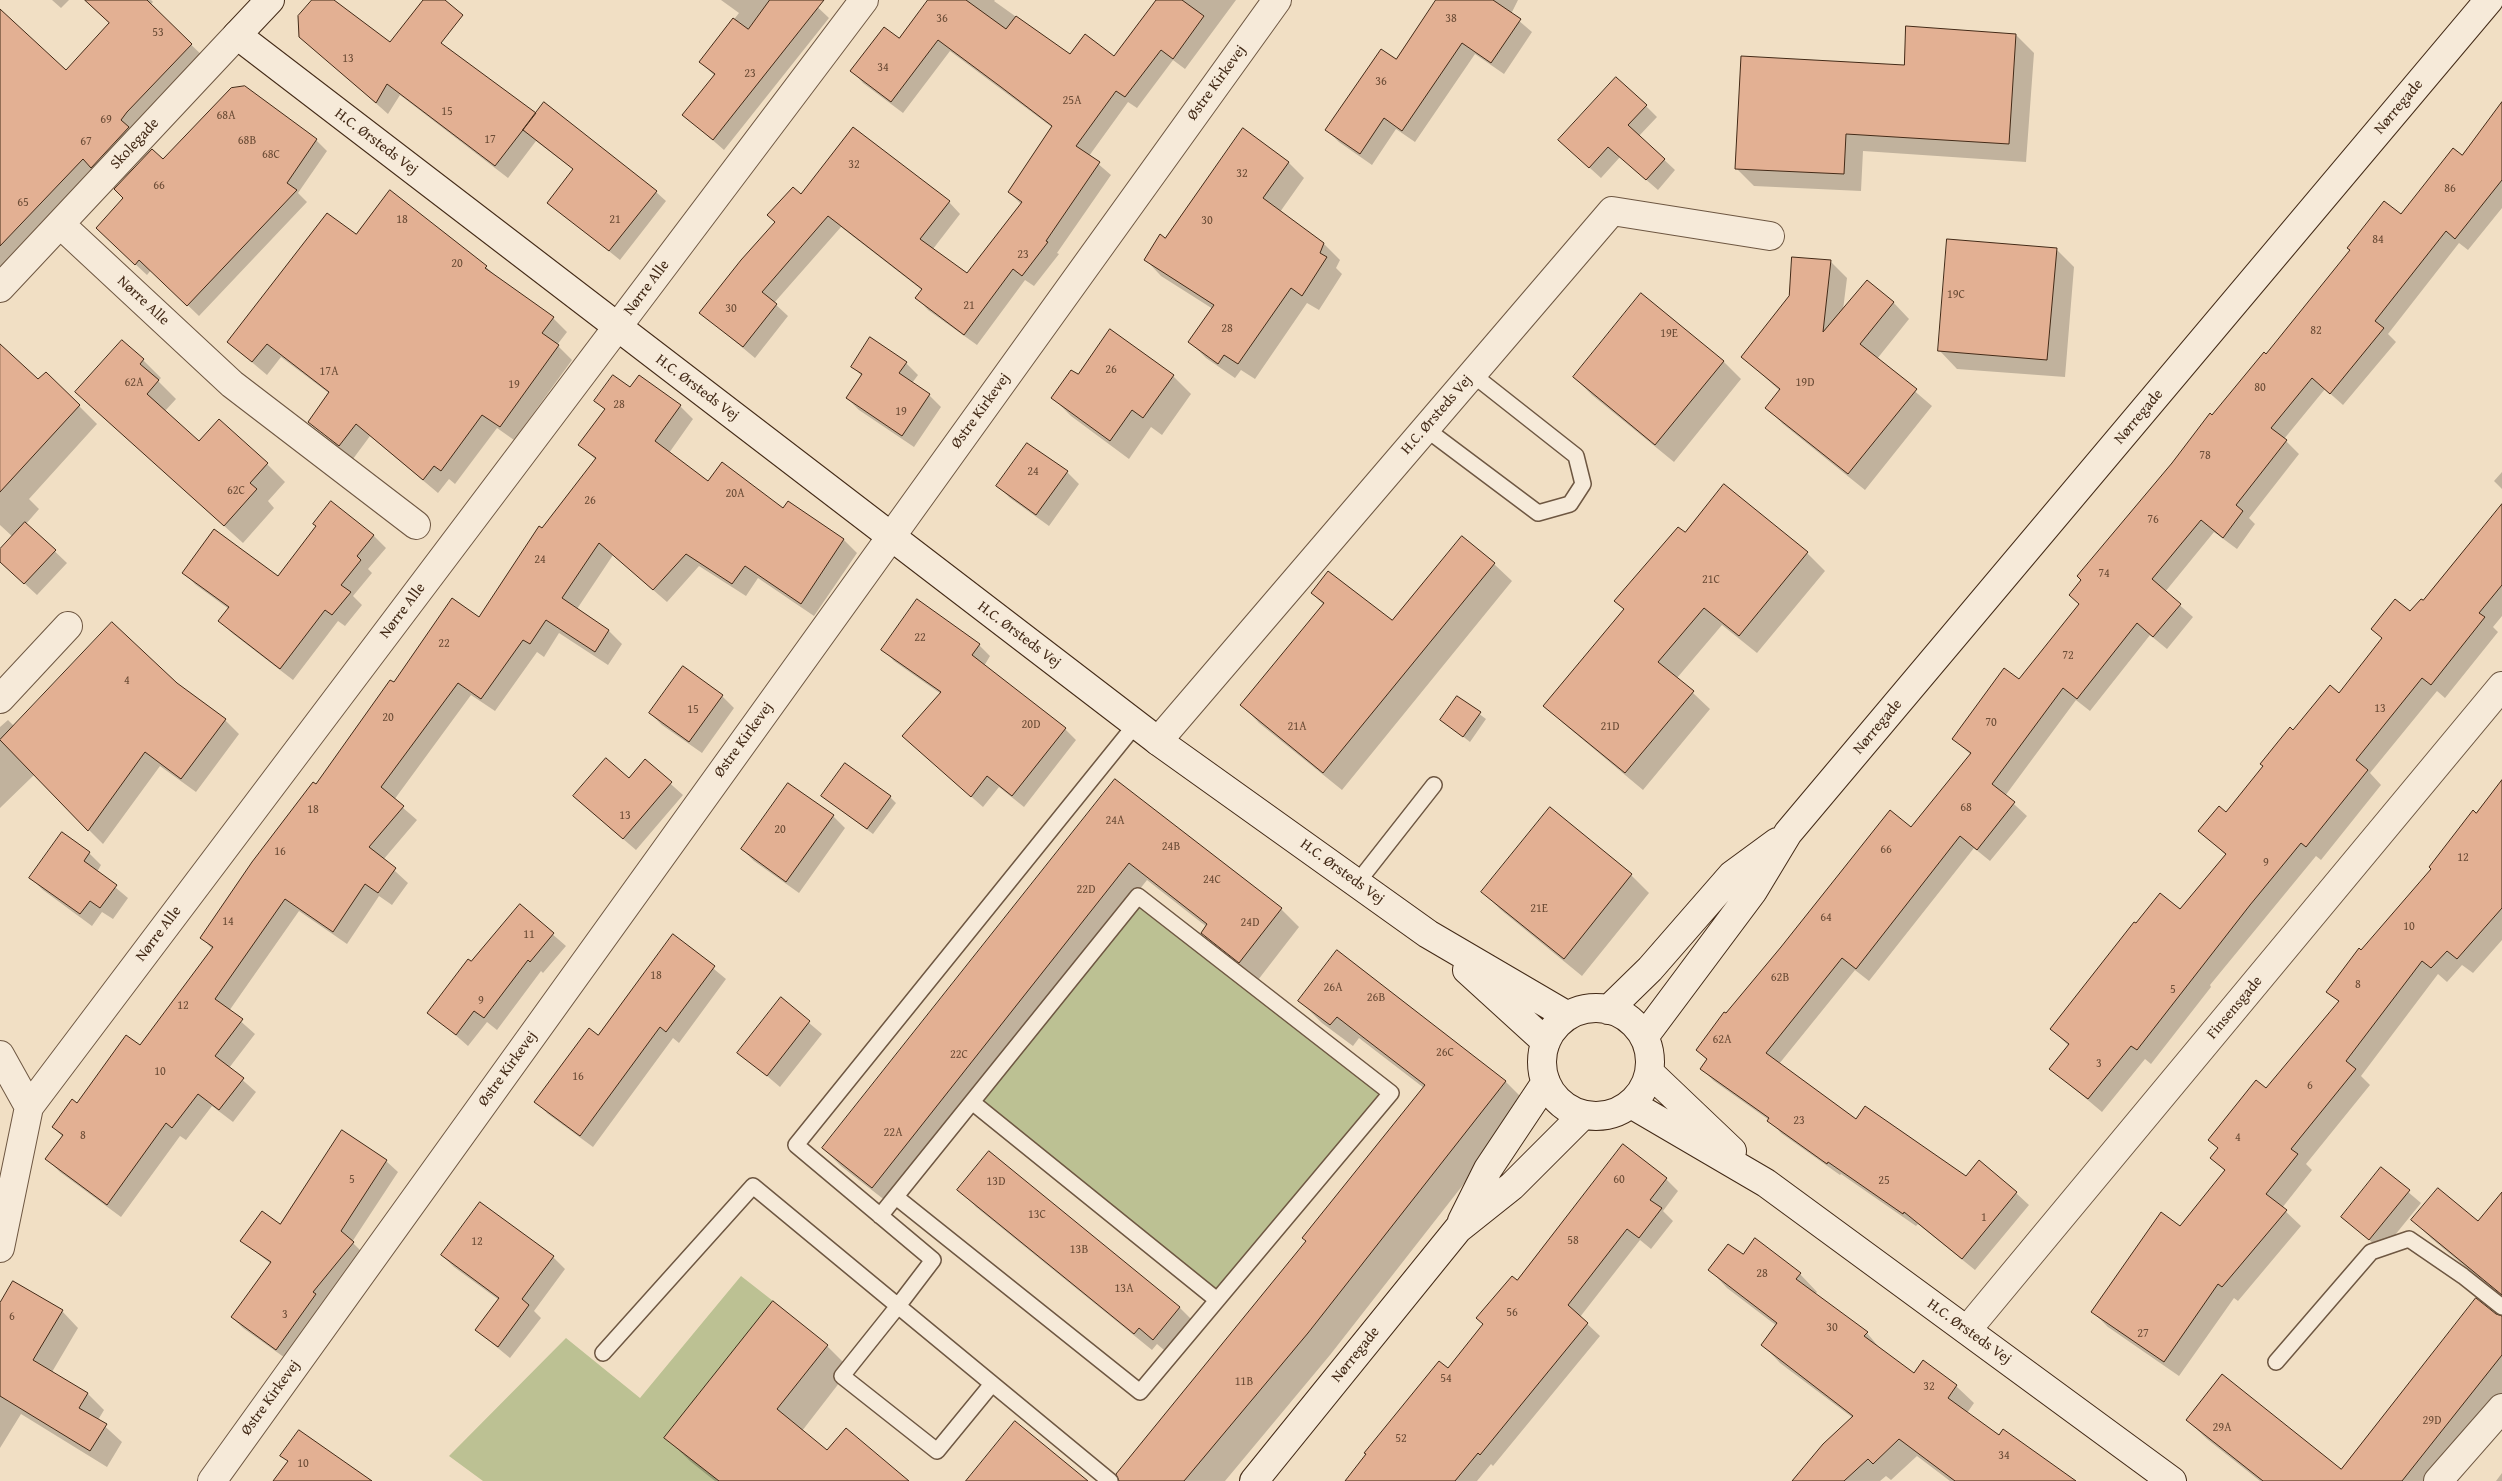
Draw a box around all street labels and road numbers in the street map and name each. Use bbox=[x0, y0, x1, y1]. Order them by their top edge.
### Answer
street label: Østre Kirkevej bbox=[1184, 42, 1250, 124]
street label: Nørregade bbox=[2371, 76, 2427, 138]
street label: H.C. Ørsteds Vej bbox=[331, 105, 421, 179]
street label: Skolegade bbox=[107, 115, 163, 173]
street label: Nørre Alle bbox=[620, 257, 674, 319]
street label: Nørre Alle bbox=[113, 272, 173, 330]
street label: H.C. Ørsteds Vej bbox=[652, 351, 742, 425]
street label: Østre Kirkevej bbox=[948, 370, 1014, 452]
street label: H.C. Ørsteds Vej bbox=[1398, 372, 1476, 458]
street label: Nørregade bbox=[2111, 386, 2167, 448]
street label: Nørre Alle bbox=[376, 580, 430, 642]
street label: H.C. Ørsteds Vej bbox=[974, 598, 1064, 672]
street label: Nørregade bbox=[1850, 696, 1906, 758]
street label: Østre Kirkevej bbox=[711, 699, 777, 781]
street label: H.C. Ørsteds Vej bbox=[1296, 835, 1388, 909]
street label: Nørre Alle bbox=[132, 903, 186, 965]
street label: Finsensgade bbox=[2203, 973, 2267, 1043]
street label: Østre Kirkevej bbox=[475, 1028, 541, 1110]
street label: H.C. Ørsteds Vej bbox=[1923, 1295, 2015, 1369]
street label: Nørregade bbox=[1328, 1324, 1384, 1386]
street label: Østre Kirkevej bbox=[238, 1357, 304, 1439]

